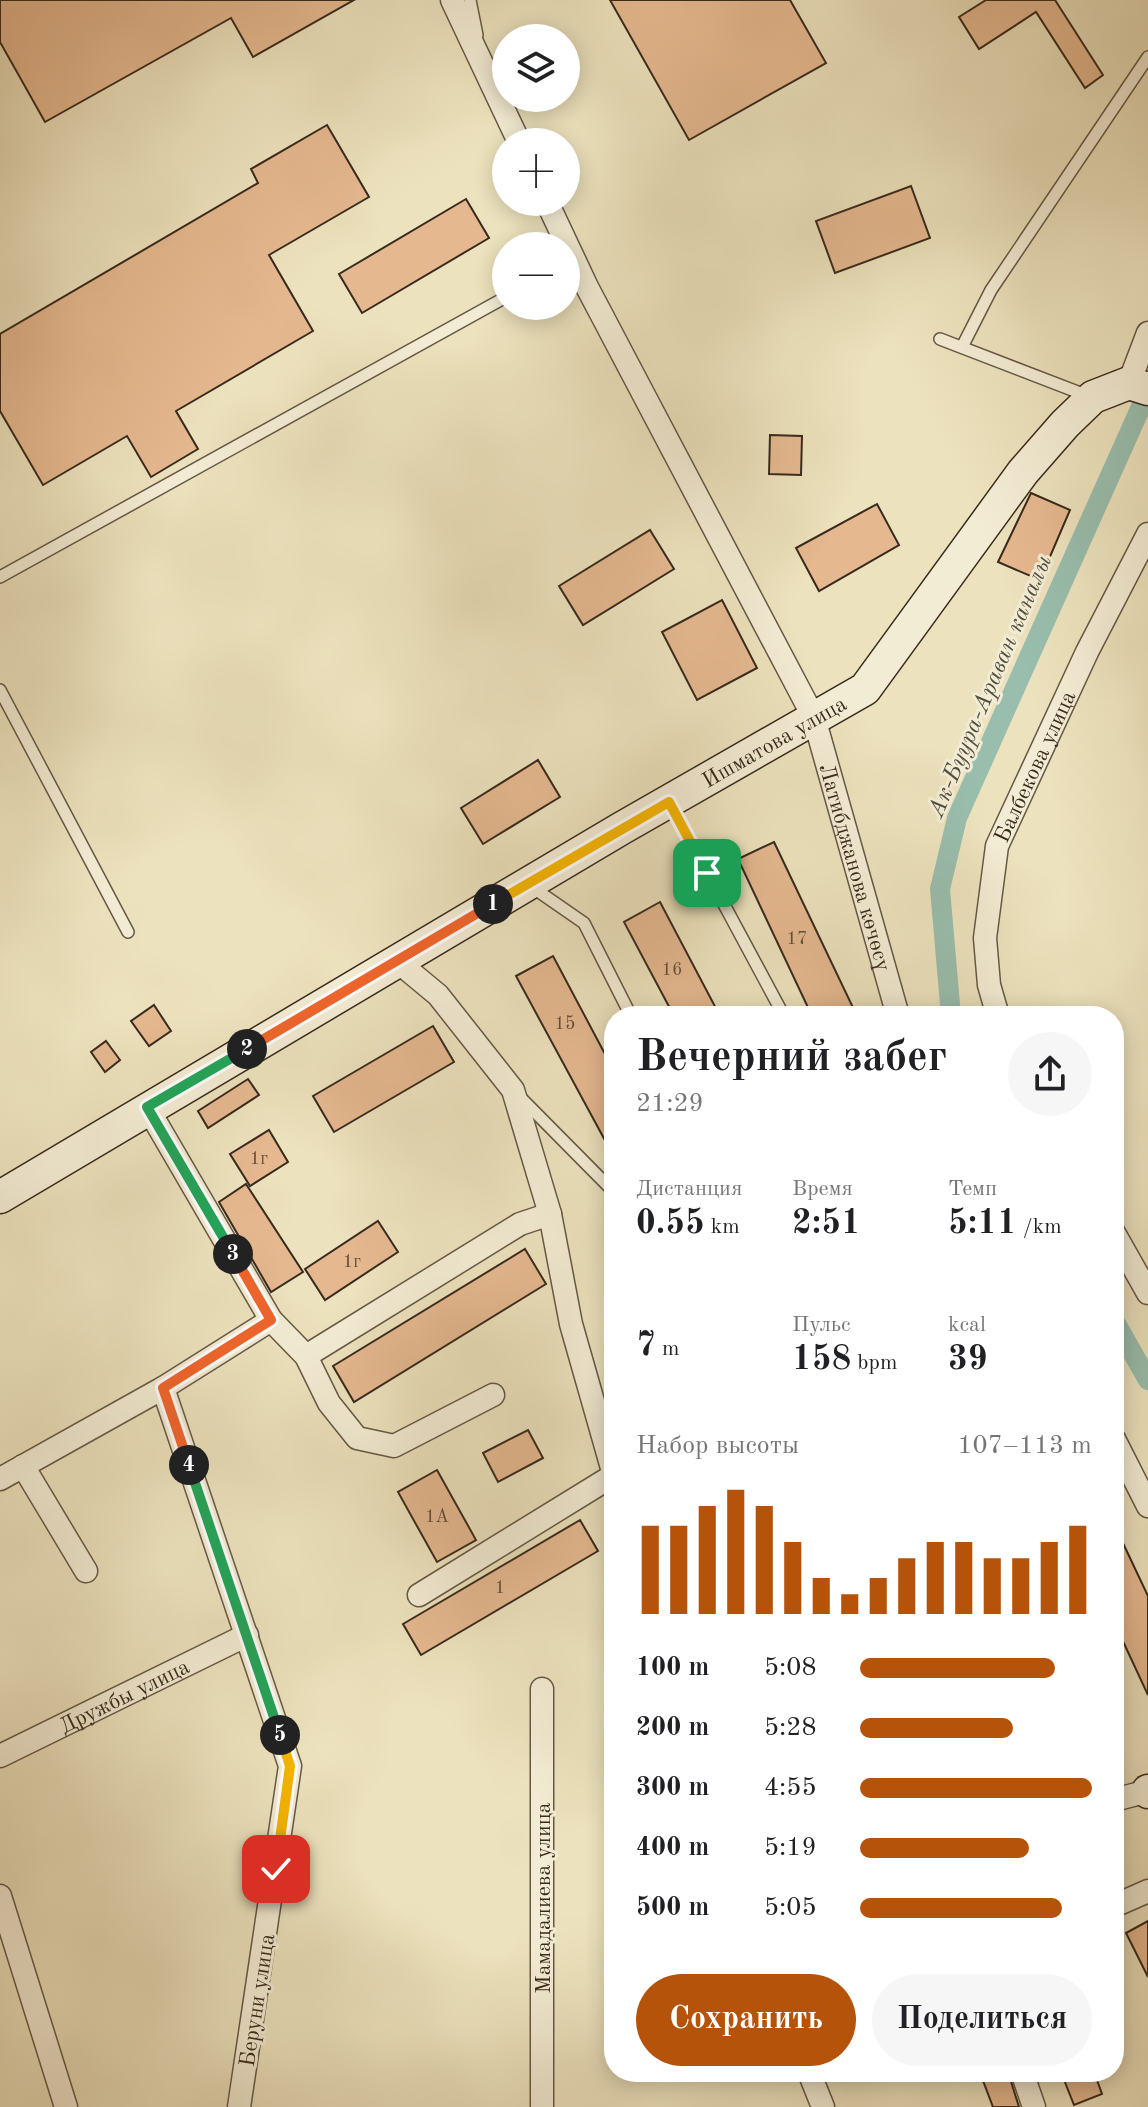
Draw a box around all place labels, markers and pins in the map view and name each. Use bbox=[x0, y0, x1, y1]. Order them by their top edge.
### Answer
pin bbox=[673, 839, 741, 907]
pin: 1 bbox=[473, 884, 513, 924]
pin: 2 bbox=[227, 1029, 267, 1069]
pin: 3 bbox=[213, 1234, 253, 1274]
pin: 4 bbox=[169, 1445, 209, 1485]
pin: 5 bbox=[260, 1715, 300, 1755]
pin bbox=[242, 1835, 310, 1903]

